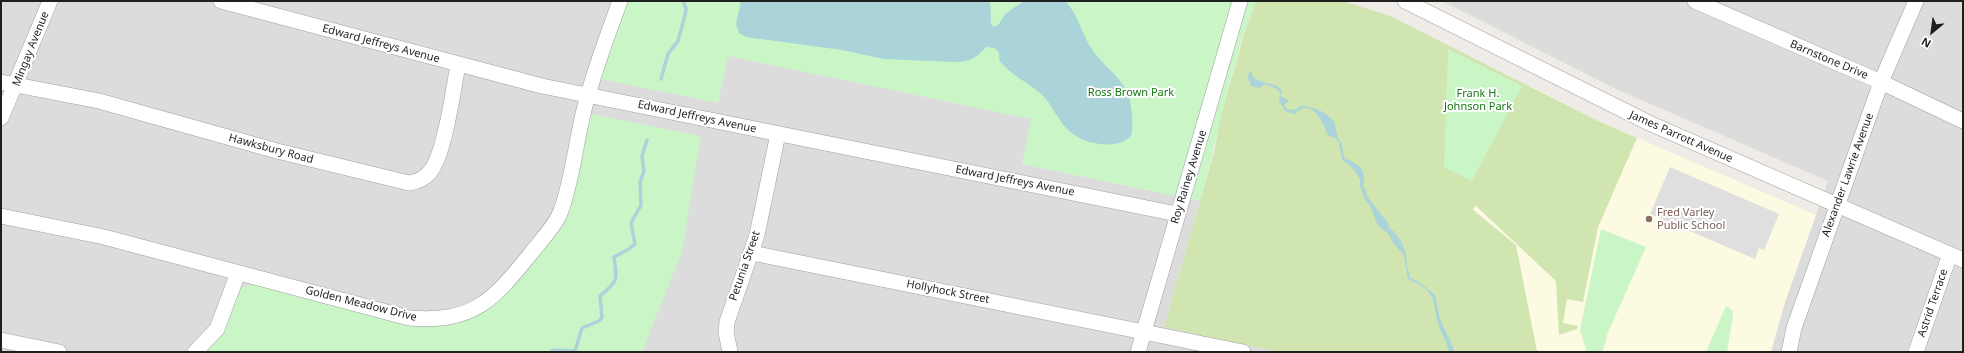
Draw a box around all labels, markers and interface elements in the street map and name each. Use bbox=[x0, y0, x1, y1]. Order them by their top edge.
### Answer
street label: Mingay Avenue bbox=[10, 10, 52, 88]
north arrow bbox=[1912, 12, 1952, 52]
street label: Edward Jeffreys Avenue bbox=[321, 22, 441, 66]
text: N bbox=[1918, 34, 1933, 52]
street label: Barnstone Drive bbox=[1788, 38, 1870, 82]
park label: Ross Brown Park bbox=[1088, 86, 1174, 100]
park label: Frank H. Johnson Park bbox=[1444, 87, 1512, 113]
street label: Edward Jeffreys Avenue bbox=[636, 98, 758, 136]
street label: James Parrott Avenue bbox=[1627, 108, 1735, 166]
street label: Alexander Lawrie Avenue bbox=[1819, 111, 1877, 239]
street label: Roy Rainey Avenue bbox=[1168, 128, 1210, 226]
street label: Hawksbury Road bbox=[227, 131, 315, 167]
street label: Edward Jeffreys Avenue bbox=[954, 163, 1076, 199]
place label: Fred Varley Public School bbox=[1657, 206, 1725, 232]
marker: Fred Varley Public School bbox=[1644, 214, 1654, 224]
street label: Petunia Street bbox=[727, 229, 763, 303]
street label: Astrid Terrace bbox=[1915, 267, 1951, 339]
street label: Hollyhock Street bbox=[905, 277, 991, 307]
street label: Golden Meadow Drive bbox=[304, 284, 418, 324]

